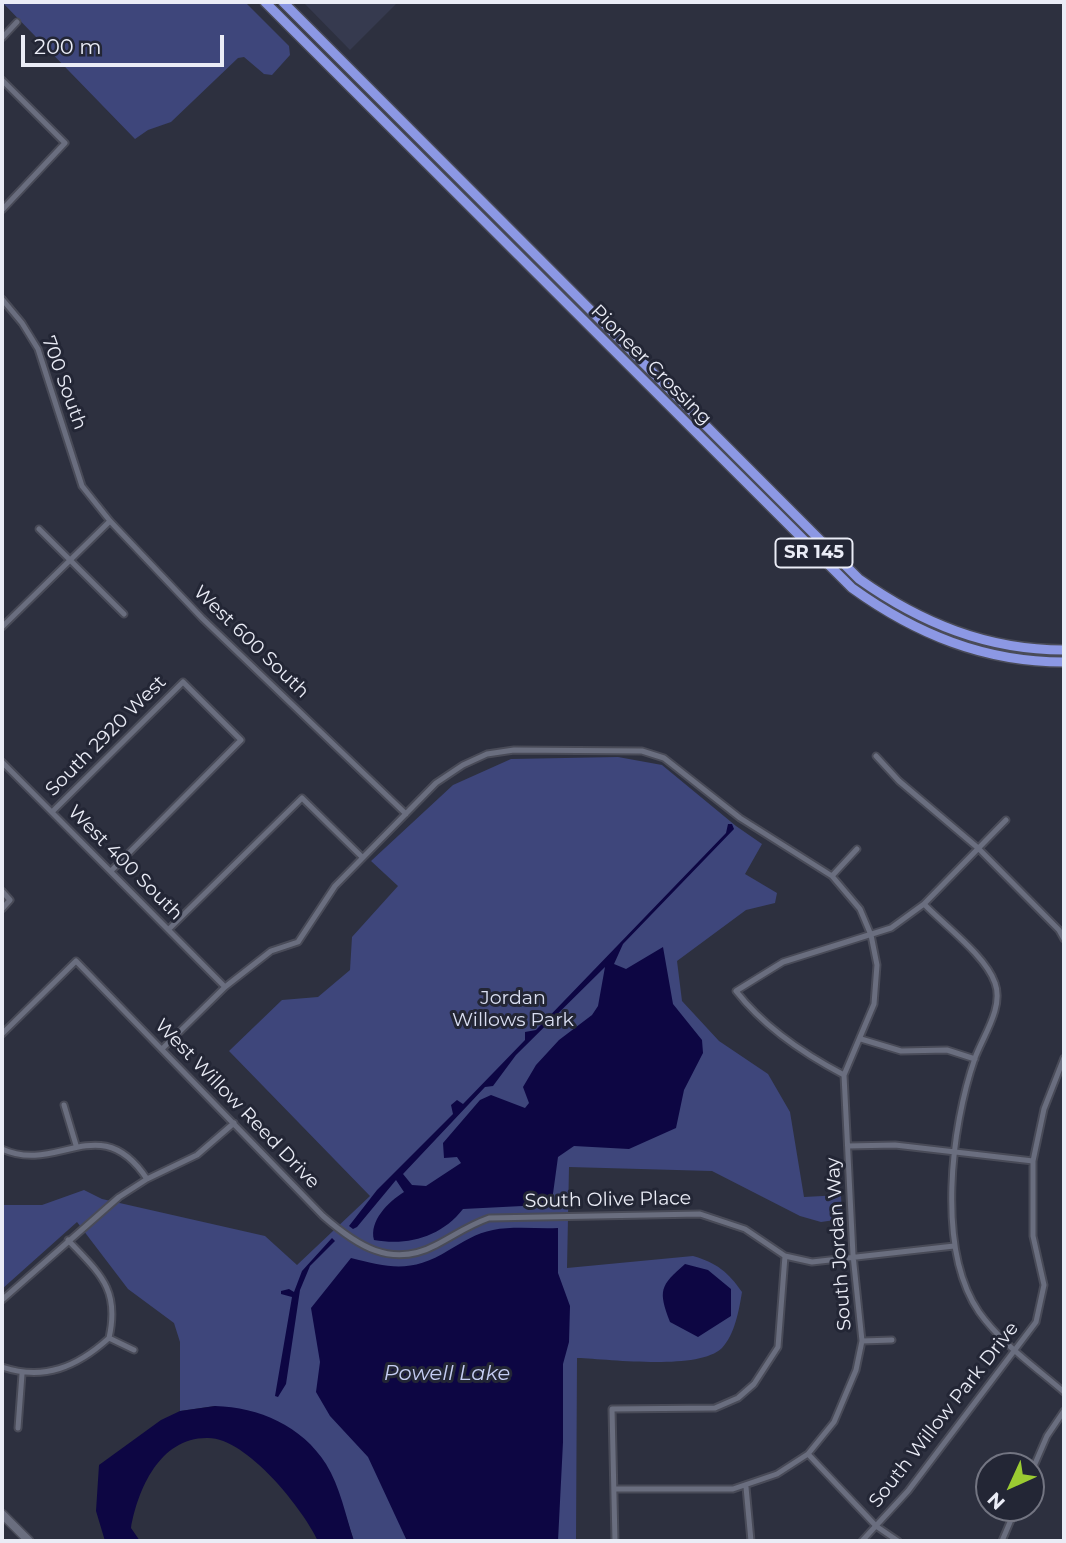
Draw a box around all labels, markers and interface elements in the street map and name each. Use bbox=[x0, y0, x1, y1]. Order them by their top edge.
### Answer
scale bar bbox=[24, 21, 228, 65]
text: 200 m bbox=[34, 34, 101, 59]
street label: Pioneer Crossing bbox=[586, 300, 716, 430]
street label: 700 South bbox=[37, 333, 91, 433]
road number: SR 145 bbox=[776, 538, 852, 568]
street label: West 600 South bbox=[188, 581, 314, 703]
street label: South 2920 West bbox=[41, 671, 171, 801]
street label: West 400 South bbox=[63, 801, 187, 925]
park label: Jordan Willows Park bbox=[452, 987, 574, 1031]
street label: West Willow Reed Drive bbox=[150, 1014, 324, 1194]
street label: South Jordan Way bbox=[822, 1157, 856, 1331]
street label: South Olive Place bbox=[525, 1187, 691, 1213]
street label: South Willow Park Drive bbox=[864, 1318, 1024, 1512]
water label: Powell Lake bbox=[384, 1361, 510, 1387]
north arrow bbox=[975, 1452, 1045, 1522]
text: N bbox=[983, 1487, 1010, 1514]

